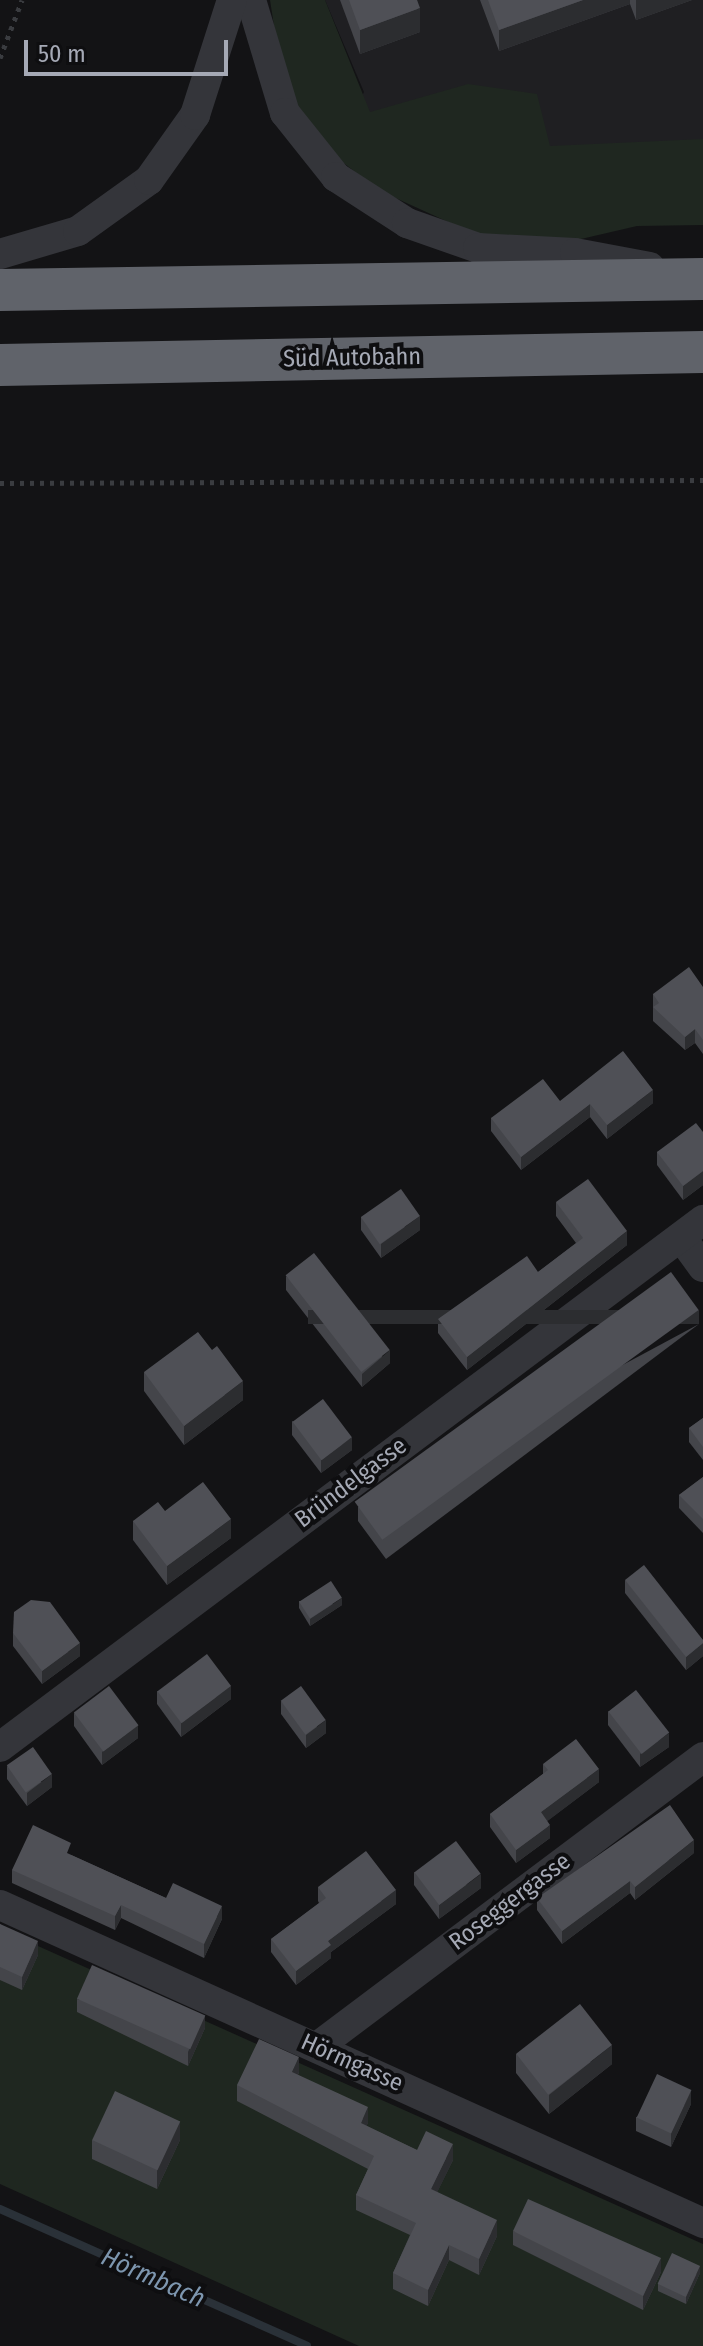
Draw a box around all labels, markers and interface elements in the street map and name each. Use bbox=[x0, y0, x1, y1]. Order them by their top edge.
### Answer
scale bar bbox=[28, 24, 232, 74]
text: 50 m bbox=[38, 40, 86, 68]
street label: Süd Autobahn bbox=[283, 342, 421, 374]
street label: Bründelgasse bbox=[290, 1432, 412, 1534]
street label: Roseggergasse bbox=[444, 1847, 576, 1957]
street label: Hörmgasse bbox=[297, 2028, 407, 2098]
water label: Hörmbach bbox=[96, 2241, 210, 2315]

